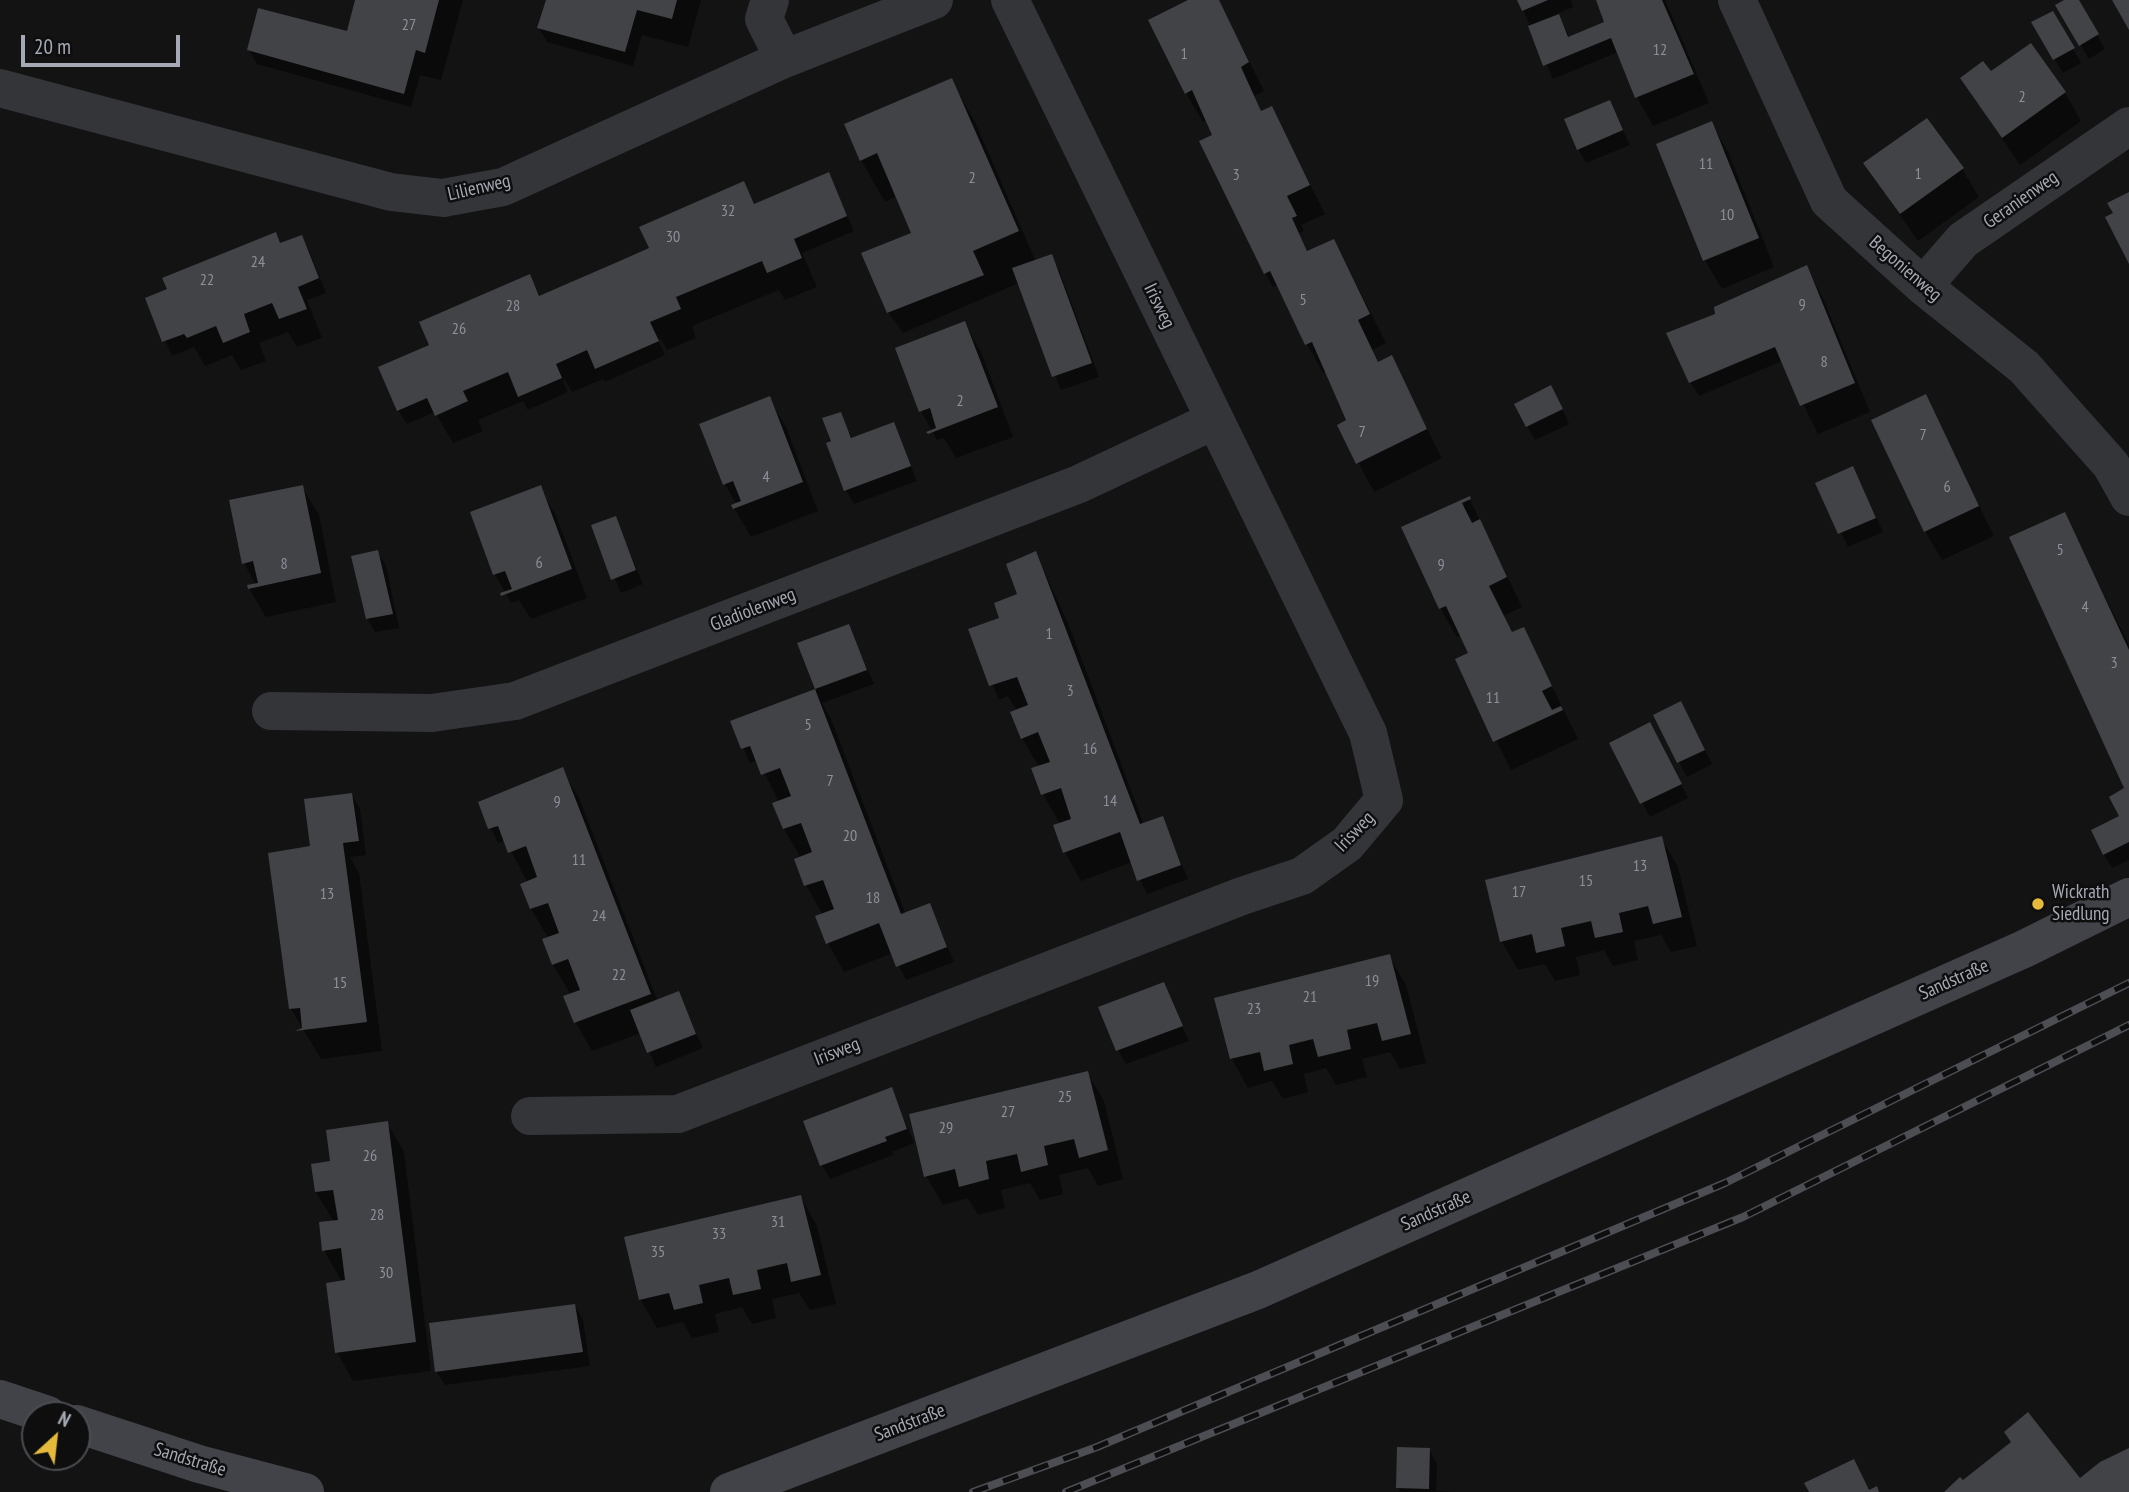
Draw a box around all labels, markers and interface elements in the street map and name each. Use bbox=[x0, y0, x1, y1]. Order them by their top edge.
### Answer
house number: 27 bbox=[402, 15, 416, 35]
scale bar bbox=[24, 21, 184, 65]
text: 20 m bbox=[34, 33, 71, 60]
house number: 12 bbox=[1653, 40, 1667, 60]
house number: 1 bbox=[1180, 44, 1188, 64]
house number: 2 bbox=[2018, 87, 2026, 107]
house number: 11 bbox=[1699, 154, 1713, 174]
house number: 1 bbox=[1914, 164, 1922, 184]
house number: 3 bbox=[1232, 165, 1240, 185]
street label: Geranienweg bbox=[1979, 166, 2063, 234]
house number: 2 bbox=[968, 168, 976, 188]
street label: Lilienweg bbox=[445, 170, 513, 206]
house number: 32 bbox=[721, 201, 735, 221]
house number: 10 bbox=[1720, 205, 1734, 225]
house number: 30 bbox=[666, 227, 680, 247]
street label: Begonienweg bbox=[1864, 231, 1946, 307]
house number: 24 bbox=[251, 252, 265, 272]
house number: 22 bbox=[200, 270, 214, 290]
street label: Irisweg bbox=[1138, 280, 1180, 332]
house number: 5 bbox=[1299, 290, 1307, 310]
house number: 9 bbox=[1798, 295, 1806, 315]
house number: 28 bbox=[506, 296, 520, 316]
house number: 26 bbox=[452, 319, 466, 339]
house number: 8 bbox=[1820, 352, 1828, 372]
house number: 2 bbox=[956, 391, 964, 411]
house number: 7 bbox=[1358, 422, 1366, 442]
house number: 7 bbox=[1919, 425, 1927, 445]
house number: 4 bbox=[762, 467, 770, 487]
house number: 6 bbox=[1943, 477, 1951, 497]
house number: 5 bbox=[2056, 540, 2064, 560]
house number: 6 bbox=[535, 553, 543, 573]
house number: 8 bbox=[280, 554, 288, 574]
house number: 9 bbox=[1437, 555, 1445, 575]
street label: Gladiolenweg bbox=[707, 583, 799, 637]
house number: 4 bbox=[2081, 597, 2089, 617]
house number: 1 bbox=[1045, 624, 1053, 644]
house number: 3 bbox=[2110, 653, 2118, 673]
house number: 3 bbox=[1066, 681, 1074, 701]
house number: 11 bbox=[1486, 688, 1500, 708]
house number: 5 bbox=[804, 715, 812, 735]
house number: 16 bbox=[1083, 739, 1097, 759]
house number: 7 bbox=[826, 771, 834, 791]
house number: 14 bbox=[1103, 791, 1117, 811]
house number: 9 bbox=[553, 792, 561, 812]
street label: Irisweg bbox=[1330, 807, 1380, 857]
house number: 20 bbox=[843, 826, 857, 846]
house number: 11 bbox=[572, 850, 586, 870]
house number: 13 bbox=[1633, 856, 1647, 876]
house number: 15 bbox=[1579, 871, 1593, 891]
house number: 17 bbox=[1512, 882, 1526, 902]
place label: Wickrath Siedlung bbox=[2052, 882, 2110, 926]
house number: 13 bbox=[320, 884, 334, 904]
house number: 18 bbox=[866, 888, 880, 908]
marker: Wickrath Siedlung bbox=[2030, 896, 2046, 912]
house number: 24 bbox=[592, 906, 606, 926]
street label: Sandstraße bbox=[1916, 955, 1992, 1005]
house number: 22 bbox=[612, 965, 626, 985]
house number: 19 bbox=[1365, 971, 1379, 991]
house number: 15 bbox=[333, 973, 347, 993]
house number: 21 bbox=[1303, 987, 1317, 1007]
house number: 23 bbox=[1247, 999, 1261, 1019]
street label: Irisweg bbox=[811, 1033, 863, 1071]
house number: 25 bbox=[1058, 1087, 1072, 1107]
house number: 27 bbox=[1001, 1102, 1015, 1122]
house number: 29 bbox=[939, 1118, 953, 1138]
house number: 26 bbox=[363, 1146, 377, 1166]
street label: Sandstraße bbox=[1398, 1186, 1474, 1236]
house number: 28 bbox=[370, 1205, 384, 1225]
house number: 31 bbox=[771, 1212, 785, 1232]
house number: 33 bbox=[712, 1224, 726, 1244]
house number: 35 bbox=[651, 1242, 665, 1262]
house number: 30 bbox=[379, 1263, 393, 1283]
street label: Sandstraße bbox=[871, 1399, 949, 1447]
north arrow bbox=[21, 1401, 91, 1471]
text: N bbox=[55, 1406, 75, 1432]
street label: Sandstraße bbox=[151, 1438, 229, 1482]

